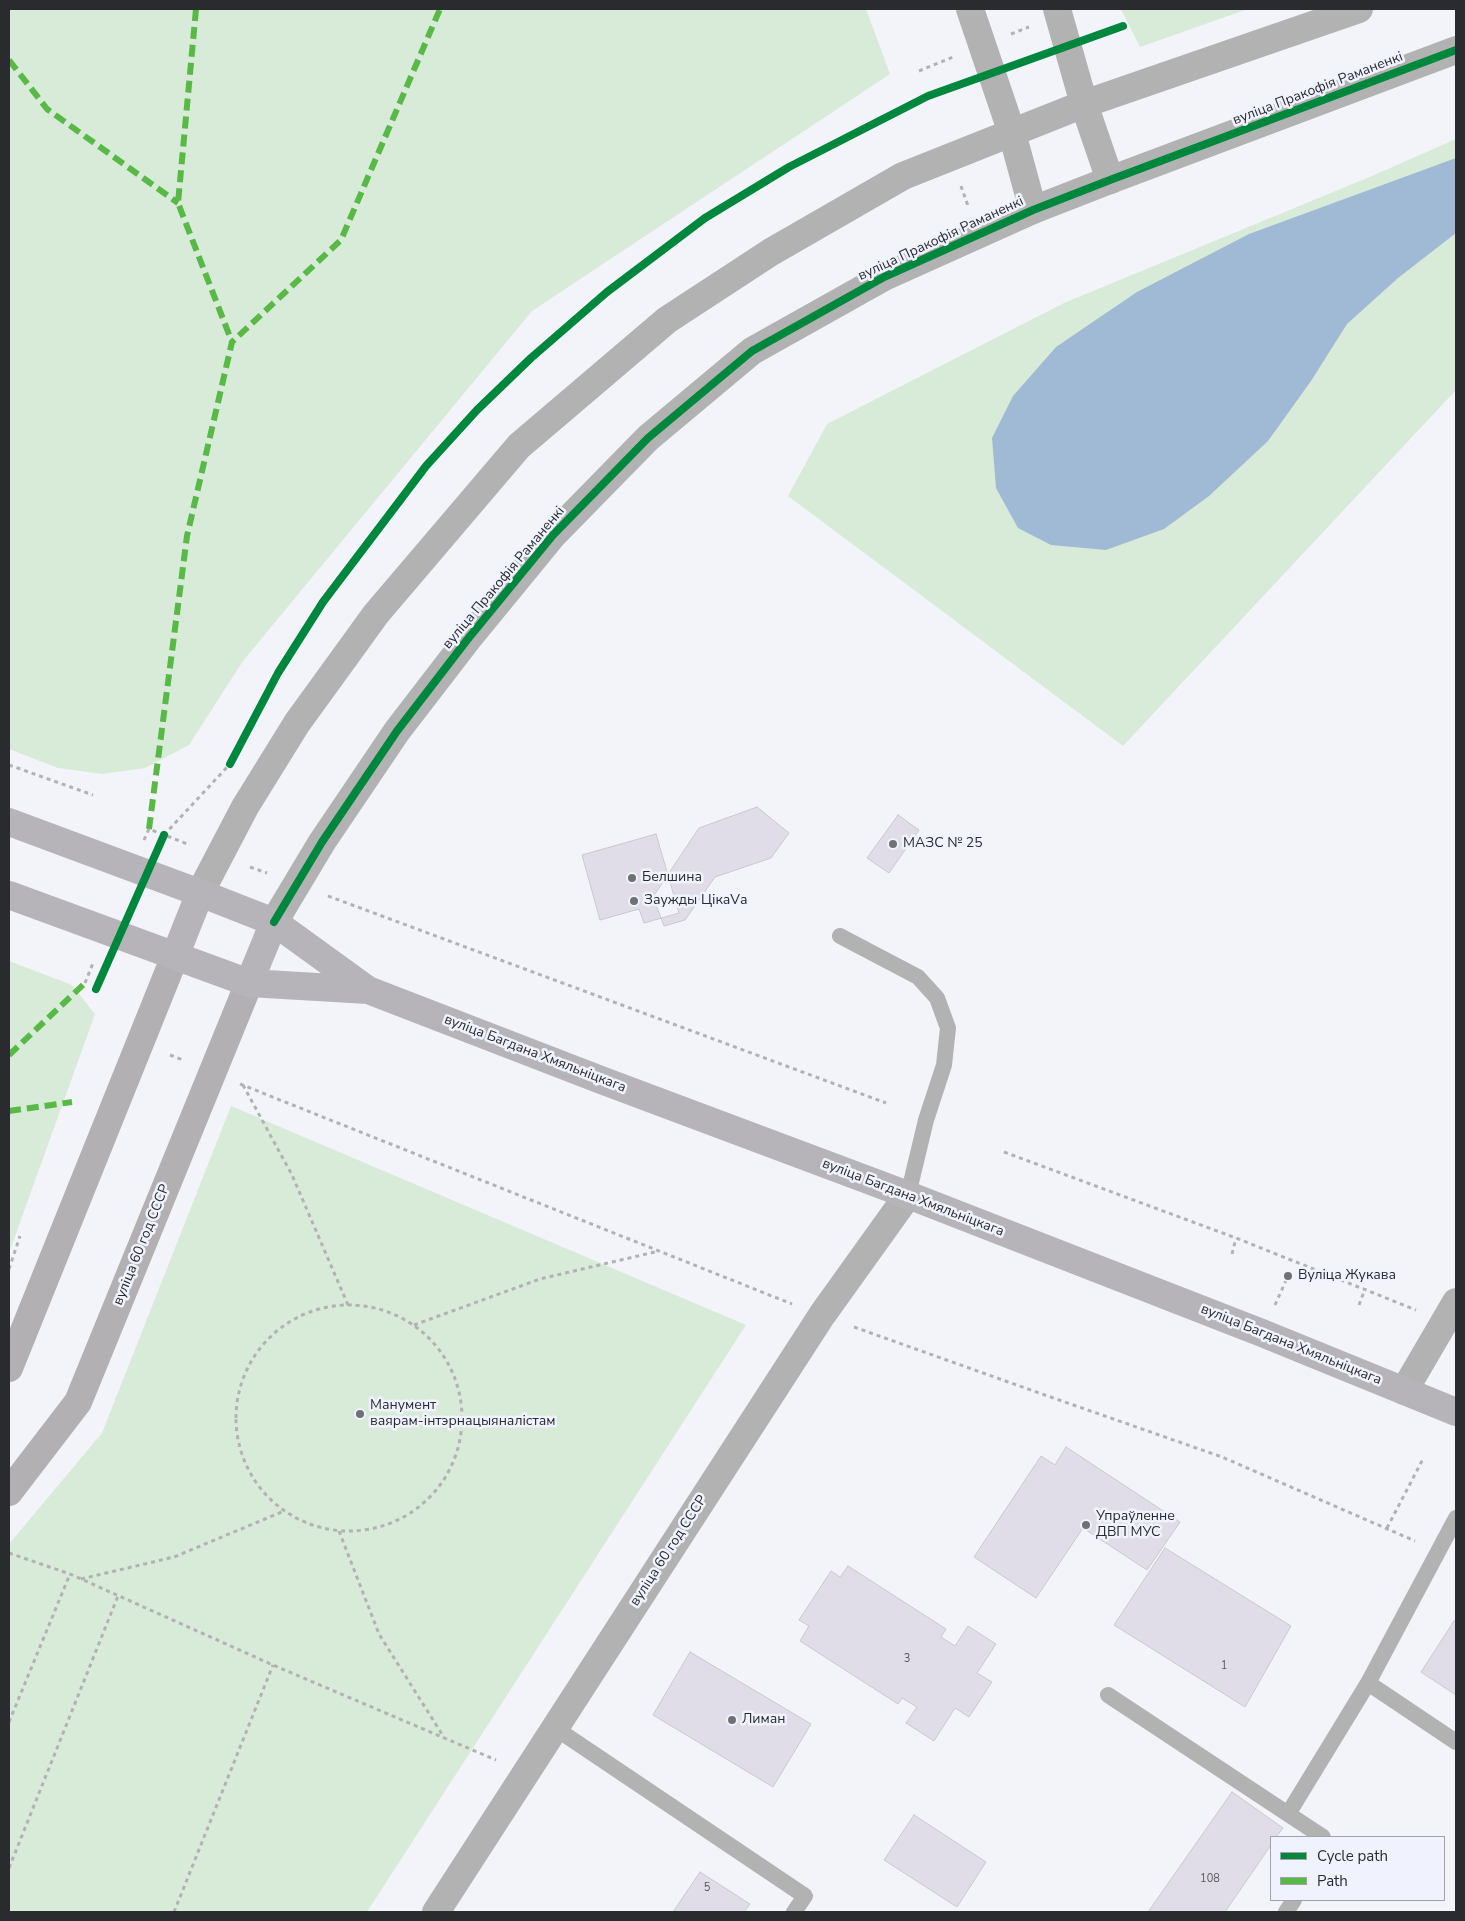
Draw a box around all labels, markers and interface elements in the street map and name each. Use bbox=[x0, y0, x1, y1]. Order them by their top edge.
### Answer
street label: вуліца Пракофія Раманенкі bbox=[1231, 49, 1405, 129]
street label: вуліца Пракофія Раманенкі bbox=[856, 193, 1026, 285]
street label: вуліца Пракофія Раманенкі bbox=[439, 503, 569, 653]
place label: МАЗС № 25 bbox=[903, 836, 983, 852]
marker: МАЗС № 25 bbox=[887, 838, 899, 850]
place label: Белшина bbox=[642, 870, 702, 886]
marker: Белшина bbox=[626, 872, 638, 884]
place label: Заужды ЦікаVа bbox=[644, 893, 748, 909]
marker: Заужды ЦікаVа bbox=[628, 895, 640, 907]
street label: вуліца Багдана Хмяльніцкага bbox=[442, 1011, 628, 1097]
street label: вуліца Багдана Хмяльніцкага bbox=[820, 1155, 1006, 1241]
street label: вуліца 60 год СССР bbox=[110, 1182, 174, 1308]
place label: Вуліца Жукава bbox=[1298, 1268, 1396, 1284]
marker: Вуліца Жукава bbox=[1282, 1270, 1294, 1282]
street label: вуліца Багдана Хмяльніцкага bbox=[1198, 1301, 1384, 1389]
place label: Манумент ваярам-інтэрнацыяналістам bbox=[370, 1398, 555, 1430]
marker: Манумент ваярам-інтэрнацыяналістам bbox=[354, 1408, 366, 1420]
street label: вуліца 60 год СССР bbox=[627, 1492, 711, 1610]
place label: Упраўленне ДВП МУС bbox=[1096, 1509, 1175, 1541]
marker: Упраўленне ДВП МУС bbox=[1080, 1519, 1092, 1531]
house number: 3 bbox=[904, 1652, 910, 1666]
house number: 1 bbox=[1221, 1659, 1227, 1673]
place label: Лиман bbox=[742, 1712, 786, 1728]
marker: Лиман bbox=[726, 1714, 738, 1726]
legend bbox=[1270, 1836, 1445, 1901]
text: Cycle path bbox=[1317, 1846, 1388, 1866]
text: Path bbox=[1317, 1871, 1348, 1891]
house number: 108 bbox=[1200, 1872, 1220, 1886]
house number: 5 bbox=[704, 1881, 710, 1895]

